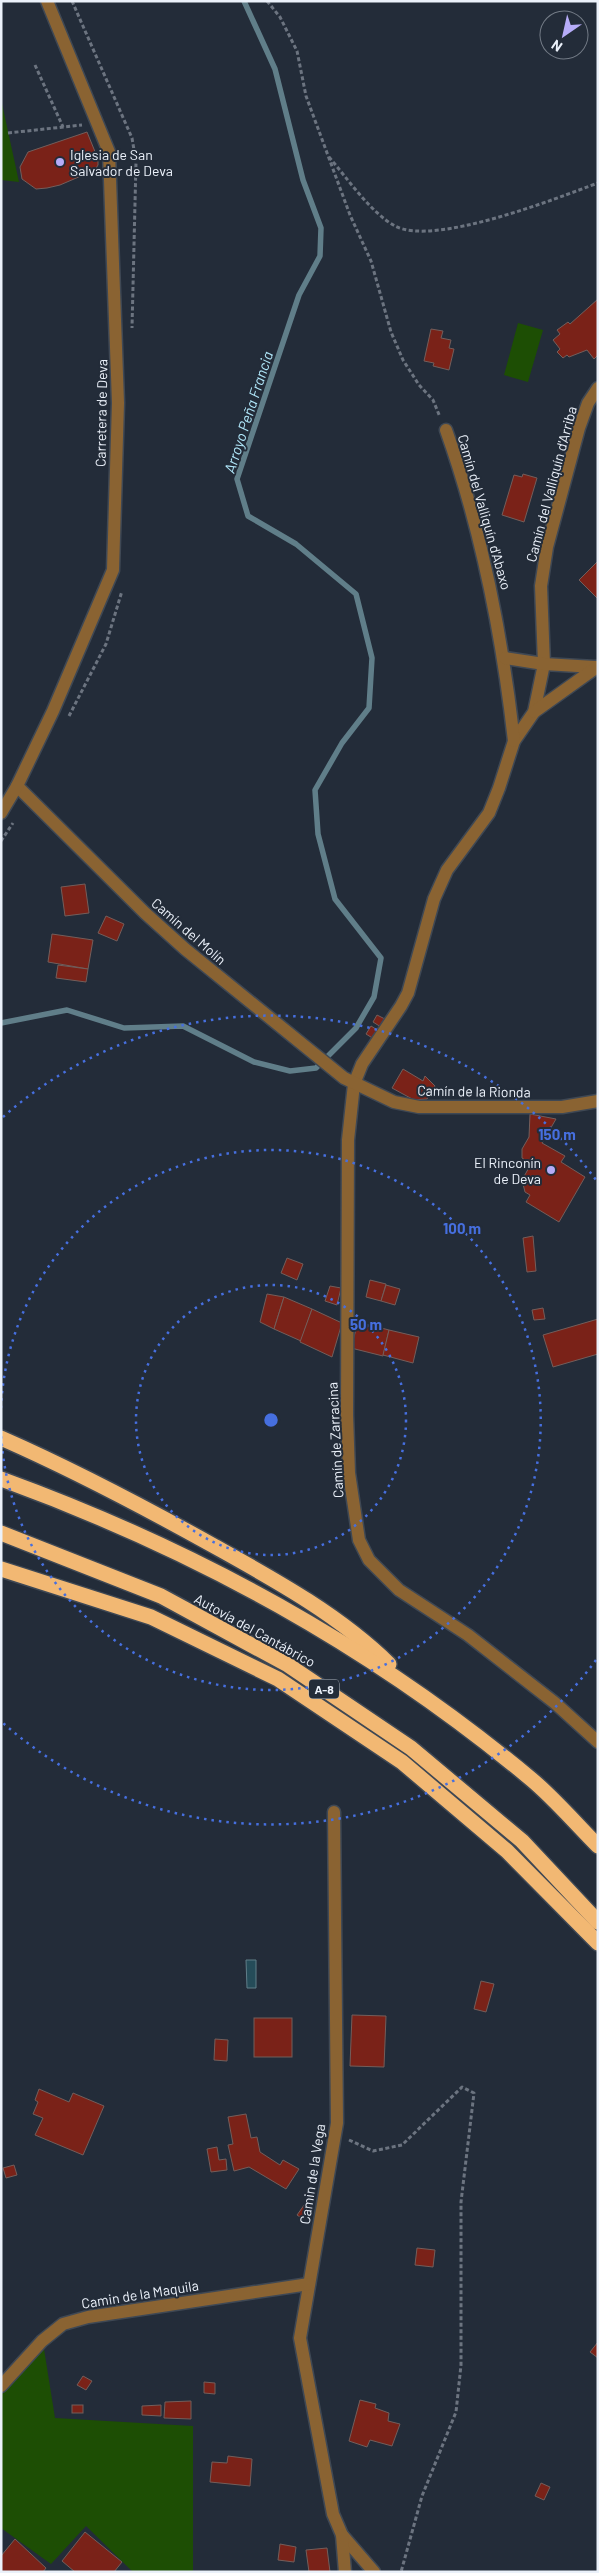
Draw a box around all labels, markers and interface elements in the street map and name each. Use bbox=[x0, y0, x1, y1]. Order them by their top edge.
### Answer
north arrow bbox=[539, 10, 589, 60]
text: N bbox=[548, 37, 565, 56]
place label: Iglesia de San Salvador de Deva bbox=[70, 146, 173, 179]
marker: Iglesia de San Salvador de Deva bbox=[54, 156, 66, 168]
water label: Arroyo Peña Francia bbox=[220, 349, 276, 475]
street label: Carretera de Deva bbox=[92, 359, 110, 467]
street label: Camín del Valliquín d'Arriba bbox=[522, 404, 580, 564]
street label: Camín del Valliquín d'Abaxo bbox=[455, 432, 515, 592]
street label: Camín del Molín bbox=[148, 894, 230, 968]
street label: Camín de la Rionda bbox=[417, 1082, 531, 1100]
text: 150 m bbox=[538, 1125, 576, 1143]
place label: El Rinconín de Deva bbox=[474, 1154, 541, 1187]
marker: El Rinconín de Deva bbox=[545, 1164, 557, 1176]
text: 100 m bbox=[443, 1219, 481, 1237]
text: 50 m bbox=[350, 1315, 382, 1333]
street label: Camín de Zarracina bbox=[323, 1382, 347, 1498]
centre of rings bbox=[262, 1411, 280, 1429]
street label: Autovía del Cantábrico bbox=[192, 1590, 318, 1670]
road number: A-8 bbox=[309, 1680, 339, 1698]
street label: Camin de la Vega bbox=[296, 2122, 328, 2226]
street label: Camin de la Maquila bbox=[80, 2276, 200, 2312]

